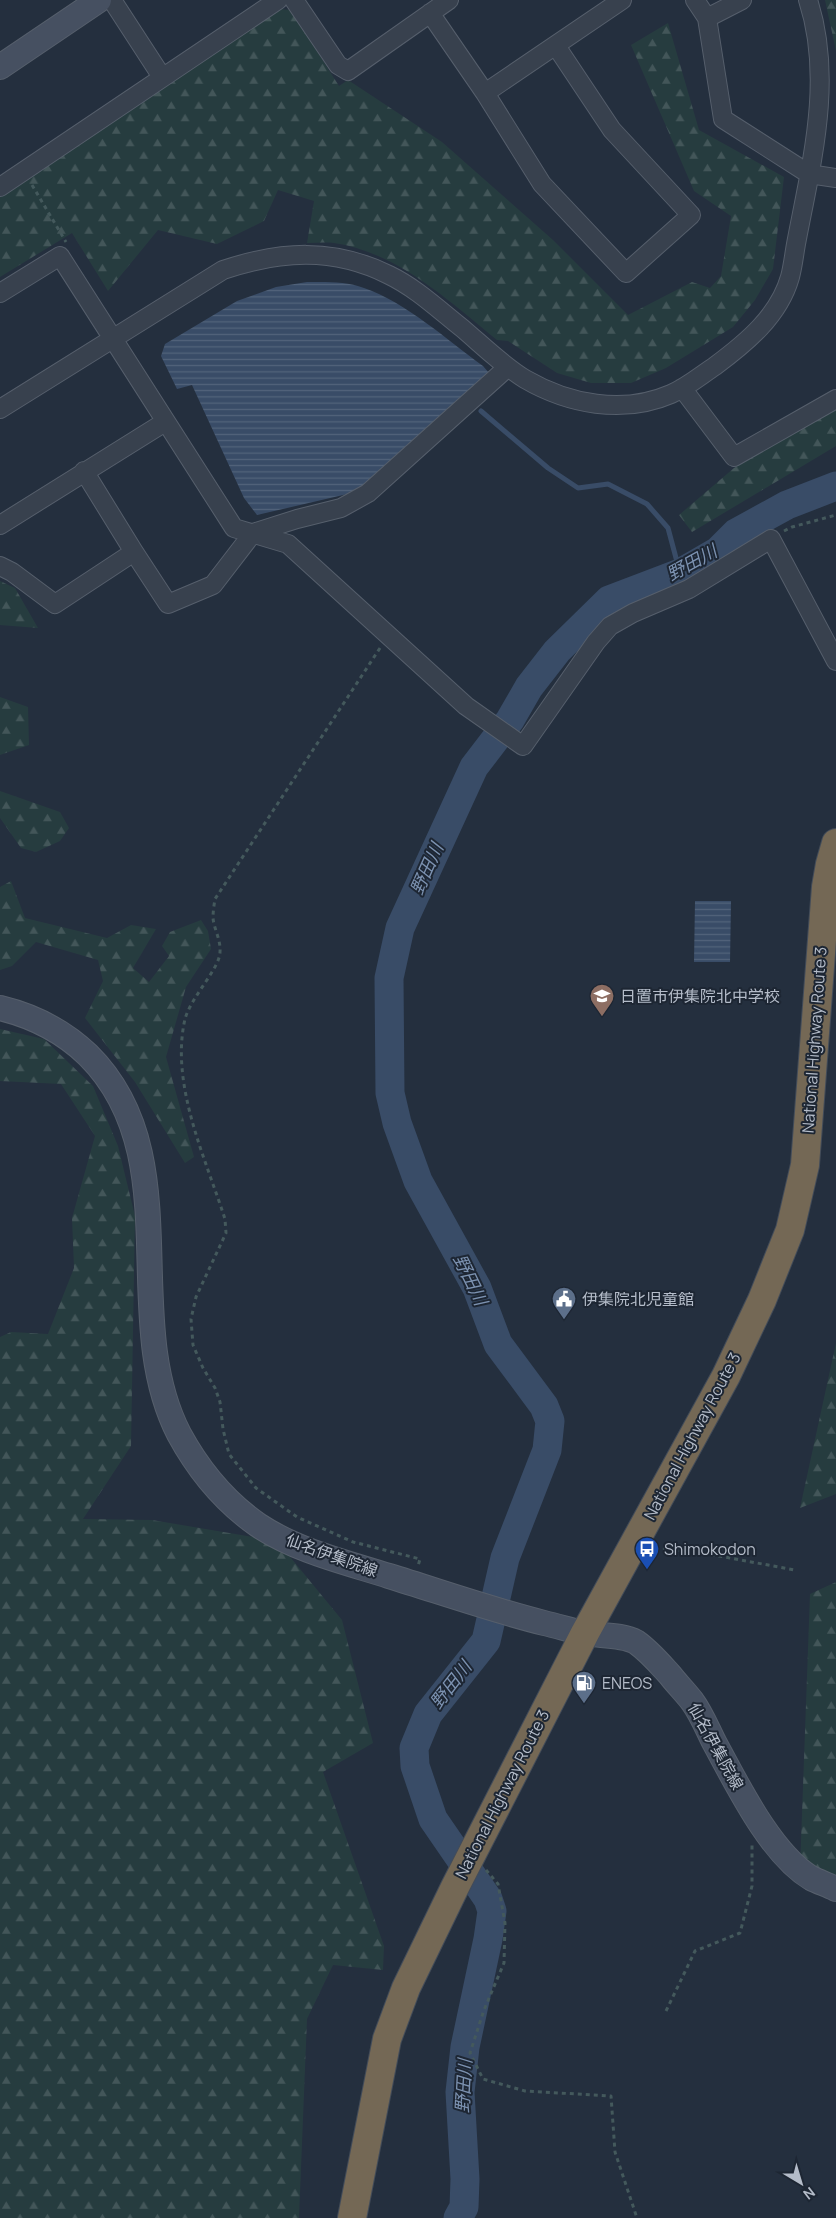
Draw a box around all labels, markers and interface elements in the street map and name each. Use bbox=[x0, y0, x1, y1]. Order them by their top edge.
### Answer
water label: 野田川 bbox=[662, 538, 723, 586]
water label: 野田川 bbox=[404, 837, 449, 898]
street label: National Highway Route 3 bbox=[797, 946, 831, 1134]
school or university icon: 日置市伊集院北中学校 bbox=[589, 983, 615, 1017]
place label: 日置市伊集院北中学校 bbox=[620, 985, 780, 1007]
water label: 野田川 bbox=[448, 1250, 494, 1311]
public building icon: 伊集院北児童館 bbox=[551, 1286, 577, 1320]
place label: 伊集院北児童館 bbox=[582, 1288, 694, 1310]
street label: National Highway Route 3 bbox=[638, 1348, 746, 1524]
street label: 仙名伊集院線 bbox=[283, 1528, 381, 1582]
bus stop icon: Shimokodon bbox=[634, 1536, 660, 1570]
place label: Shimokodon bbox=[664, 1538, 756, 1560]
water label: 野田川 bbox=[424, 1654, 478, 1713]
fuel station icon: ENEOS bbox=[571, 1670, 597, 1704]
place label: ENEOS bbox=[602, 1672, 652, 1694]
street label: 仙名伊集院線 bbox=[683, 1699, 749, 1793]
street label: National Highway Route 3 bbox=[450, 1706, 554, 1882]
water label: 野田川 bbox=[450, 2056, 477, 2114]
north arrow bbox=[776, 2158, 826, 2208]
text: N bbox=[799, 2183, 819, 2204]

